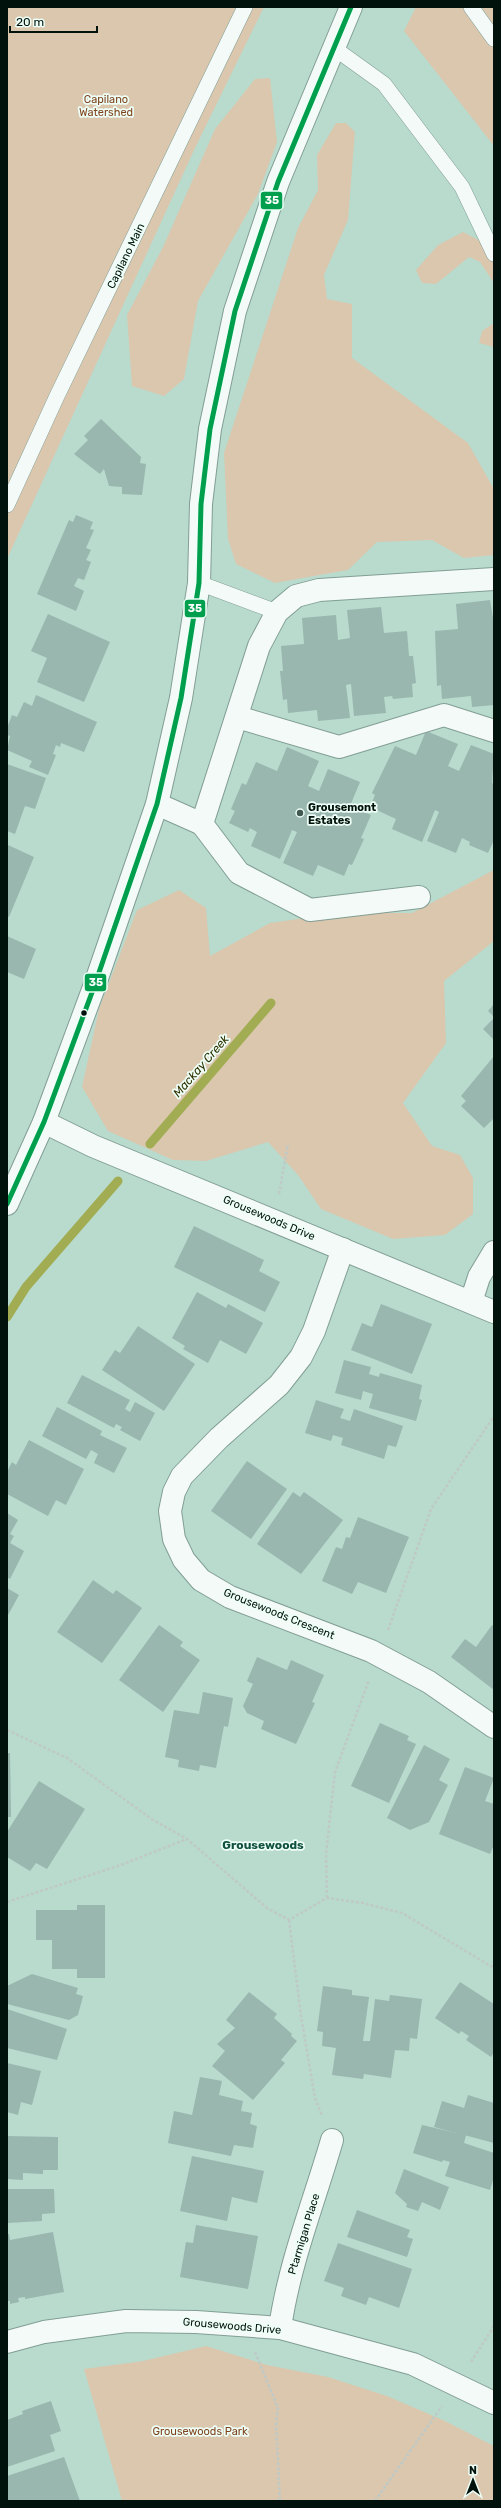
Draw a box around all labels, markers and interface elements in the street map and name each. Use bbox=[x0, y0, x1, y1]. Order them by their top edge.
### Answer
scale bar bbox=[10, 8, 97, 34]
text: 20 m bbox=[16, 15, 44, 29]
park label: Capilano Watershed bbox=[79, 93, 133, 119]
line badge: 35 bbox=[260, 191, 283, 210]
text: 35 bbox=[265, 194, 279, 207]
street label: Capilano Main bbox=[105, 221, 147, 291]
line badge: 35 bbox=[184, 599, 206, 618]
text: 35 bbox=[188, 602, 202, 615]
place label: Grousemont Estates bbox=[308, 801, 376, 827]
marker: Grousemont Estates bbox=[295, 808, 305, 818]
line badge: 35 bbox=[84, 973, 107, 992]
text: 35 bbox=[89, 976, 103, 989]
unlabelled marker bbox=[79, 1008, 89, 1018]
water label: Mackay Creek bbox=[170, 1031, 232, 1100]
street label: Grousewoods Drive bbox=[221, 1193, 317, 1243]
street label: Grousewoods Crescent bbox=[222, 1586, 337, 1642]
district label: Grousewoods bbox=[222, 1838, 304, 1852]
street label: Ptarmigan Place bbox=[285, 2192, 323, 2276]
street label: Grousewoods Drive bbox=[182, 2315, 282, 2337]
park label: Grousewoods Park bbox=[152, 2425, 248, 2438]
north arrow bbox=[453, 2460, 493, 2500]
text: N bbox=[469, 2464, 477, 2477]

